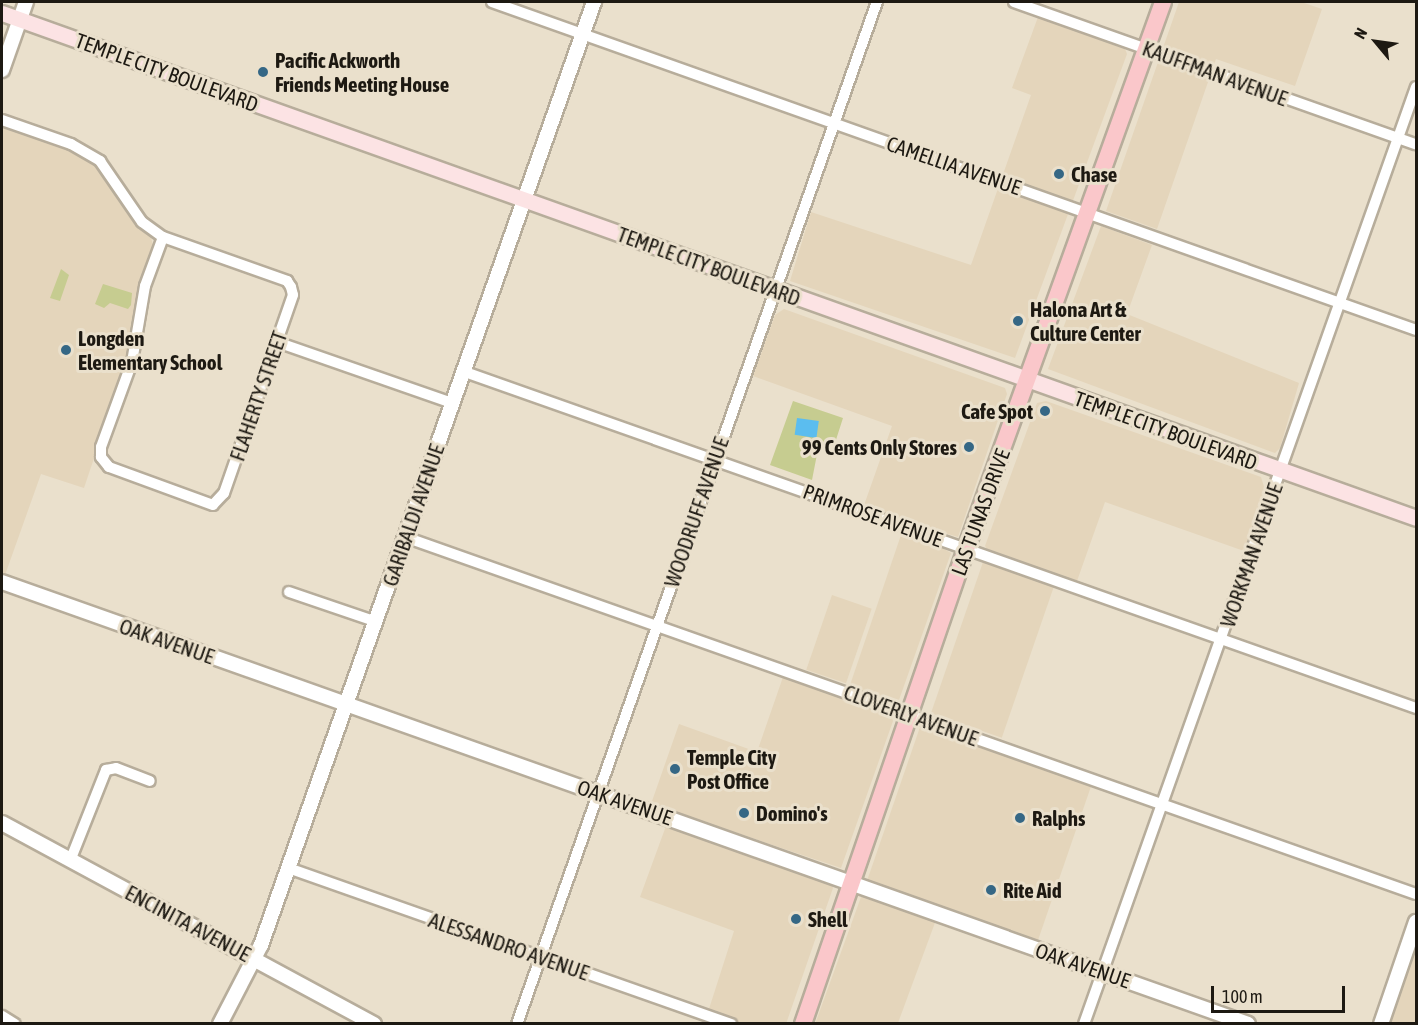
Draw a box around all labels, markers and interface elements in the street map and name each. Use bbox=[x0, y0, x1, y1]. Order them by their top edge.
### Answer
north arrow bbox=[1346, 12, 1406, 72]
text: N bbox=[1350, 25, 1370, 42]
street label: TEMPLE CITY BOULEVARD bbox=[72, 27, 262, 117]
street label: KAUFFMAN AVENUE bbox=[1139, 35, 1291, 111]
place label: Pacific Ackworth Friends Meeting House bbox=[275, 47, 449, 97]
marker: Pacific Ackworth Friends Meeting House bbox=[256, 65, 270, 79]
street label: CAMELLIA AVENUE bbox=[884, 130, 1024, 200]
place label: Chase bbox=[1071, 161, 1117, 187]
marker: Chase bbox=[1052, 167, 1066, 181]
street label: TEMPLE CITY BOULEVARD bbox=[614, 221, 804, 311]
place label: Halona Art & Culture Center bbox=[1030, 296, 1141, 346]
marker: Halona Art & Culture Center bbox=[1011, 314, 1025, 328]
place label: Longden Elementary School bbox=[78, 325, 222, 375]
street label: FLAHERTY STREET bbox=[224, 328, 292, 464]
marker: Longden Elementary School bbox=[59, 343, 73, 357]
street label: TEMPLE CITY BOULEVARD bbox=[1071, 385, 1261, 475]
place label: Cafe Spot bbox=[961, 398, 1033, 424]
marker: Cafe Spot bbox=[1038, 404, 1052, 418]
street label: WOODRUFF AVENUE bbox=[659, 434, 733, 590]
place label: 99 Cents Only Stores bbox=[802, 434, 957, 460]
marker: 99 Cents Only Stores bbox=[962, 440, 976, 454]
street label: GARIBALDI AVENUE bbox=[377, 441, 449, 589]
street label: LAS TUNAS DRIVE bbox=[945, 445, 1015, 579]
street label: PRIMROSE AVENUE bbox=[800, 478, 946, 552]
street label: WORKMAN AVENUE bbox=[1215, 480, 1287, 630]
street label: OAK AVENUE bbox=[116, 613, 218, 669]
street label: CLOVERLY AVENUE bbox=[841, 679, 981, 751]
place label: Temple City Post Office bbox=[687, 744, 776, 794]
marker: Temple City Post Office bbox=[668, 762, 682, 776]
street label: OAK AVENUE bbox=[574, 774, 676, 830]
place label: Domino's bbox=[756, 800, 828, 826]
place label: Ralphs bbox=[1032, 805, 1085, 831]
marker: Domino's bbox=[737, 806, 751, 820]
marker: Ralphs bbox=[1013, 811, 1027, 825]
place label: Rite Aid bbox=[1003, 877, 1062, 903]
street label: ENCINITA AVENUE bbox=[121, 879, 255, 967]
marker: Rite Aid bbox=[984, 883, 998, 897]
place label: Shell bbox=[808, 906, 848, 932]
street label: ALESSANDRO AVENUE bbox=[426, 907, 592, 985]
marker: Shell bbox=[789, 912, 803, 926]
street label: OAK AVENUE bbox=[1032, 937, 1134, 993]
scale bar bbox=[1214, 974, 1348, 1012]
text: 100 m bbox=[1222, 986, 1263, 1007]

